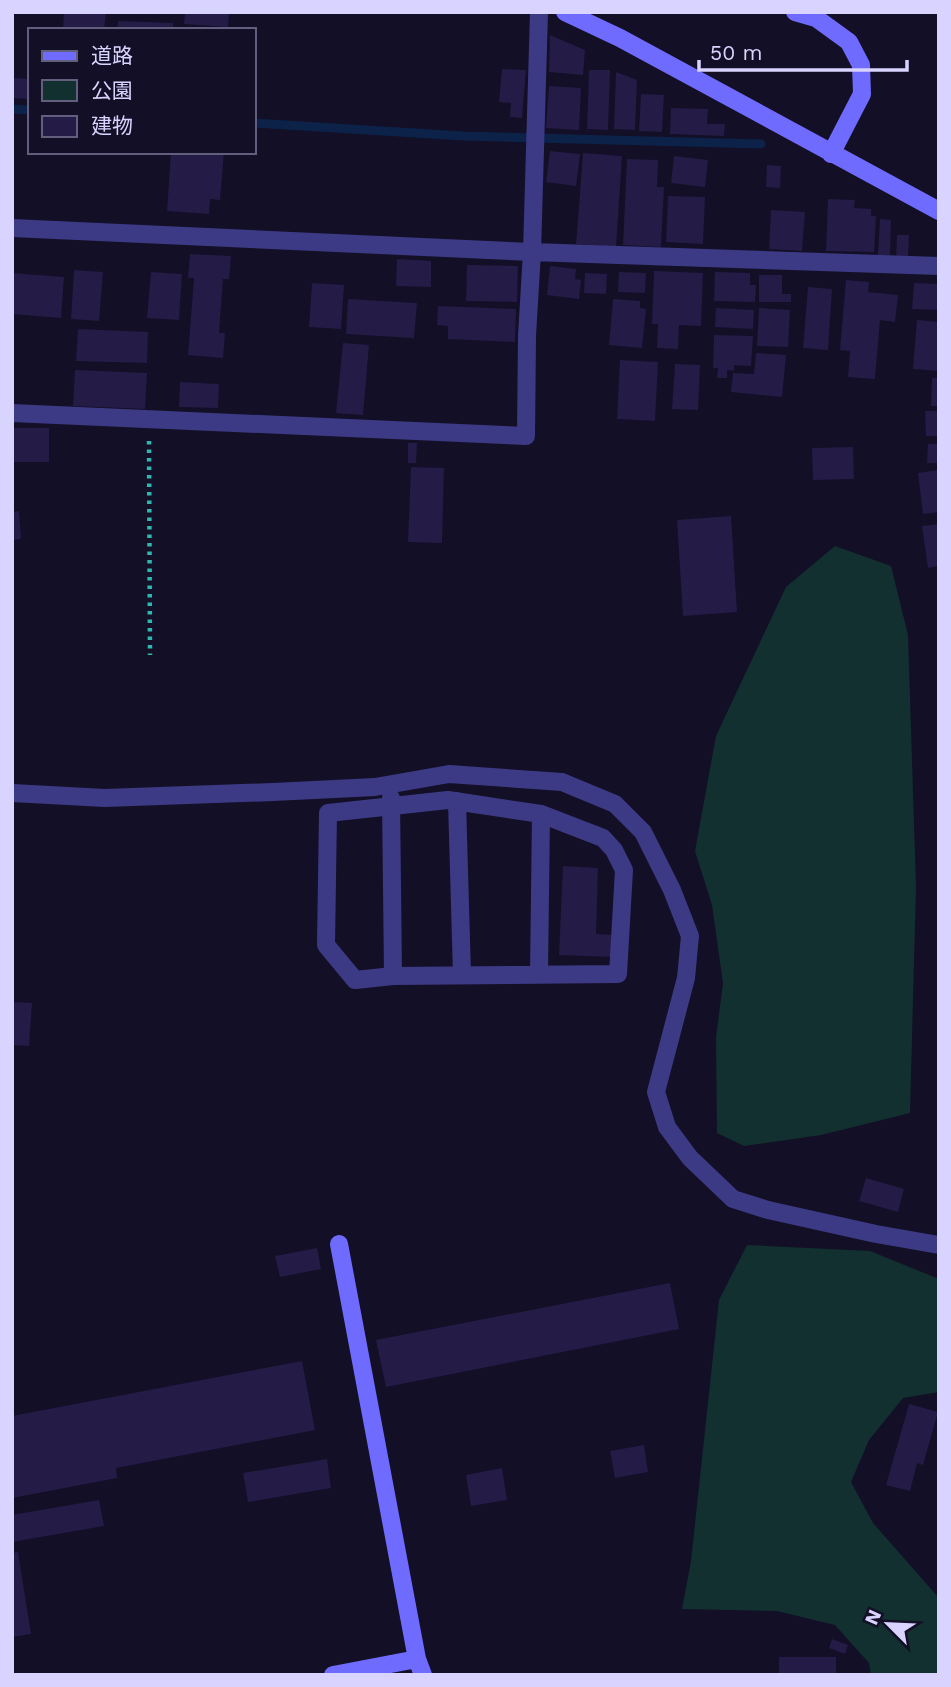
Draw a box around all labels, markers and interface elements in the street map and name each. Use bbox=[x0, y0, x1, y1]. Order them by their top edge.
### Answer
legend bbox=[28, 28, 256, 154]
scale bar bbox=[699, 28, 907, 72]
text: 50 m bbox=[710, 40, 762, 65]
text: 道路 bbox=[91, 43, 133, 68]
text: 公園 bbox=[91, 78, 133, 103]
text: 建物 bbox=[91, 113, 133, 138]
north arrow bbox=[853, 1589, 923, 1659]
text: N bbox=[860, 1606, 886, 1628]

